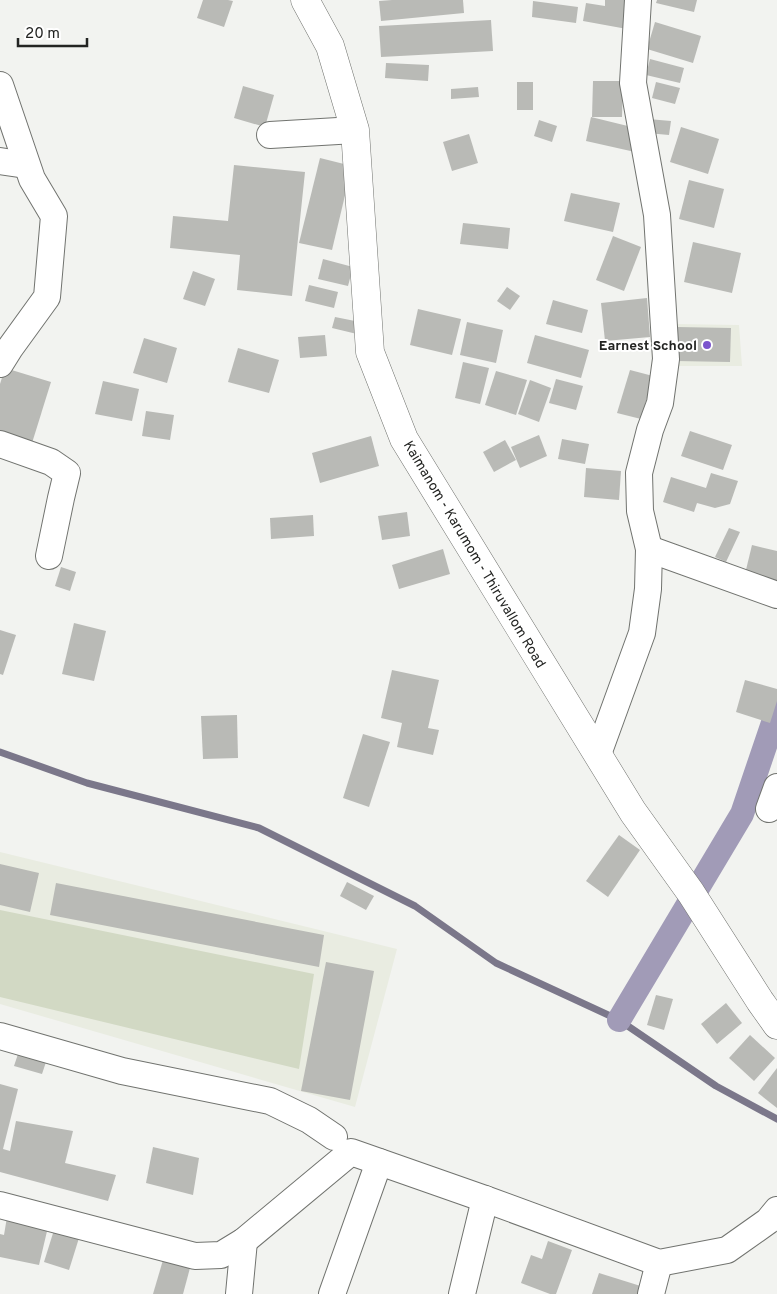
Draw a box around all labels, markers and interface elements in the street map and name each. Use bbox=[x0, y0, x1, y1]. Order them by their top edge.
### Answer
scale bar bbox=[18, 15, 86, 47]
text: 20 m bbox=[25, 25, 60, 44]
place label: Earnest School bbox=[599, 338, 697, 355]
marker: Earnest School bbox=[701, 339, 713, 351]
street label: Kaimanom - Karumom - Thiruvallom Road bbox=[399, 438, 549, 672]

